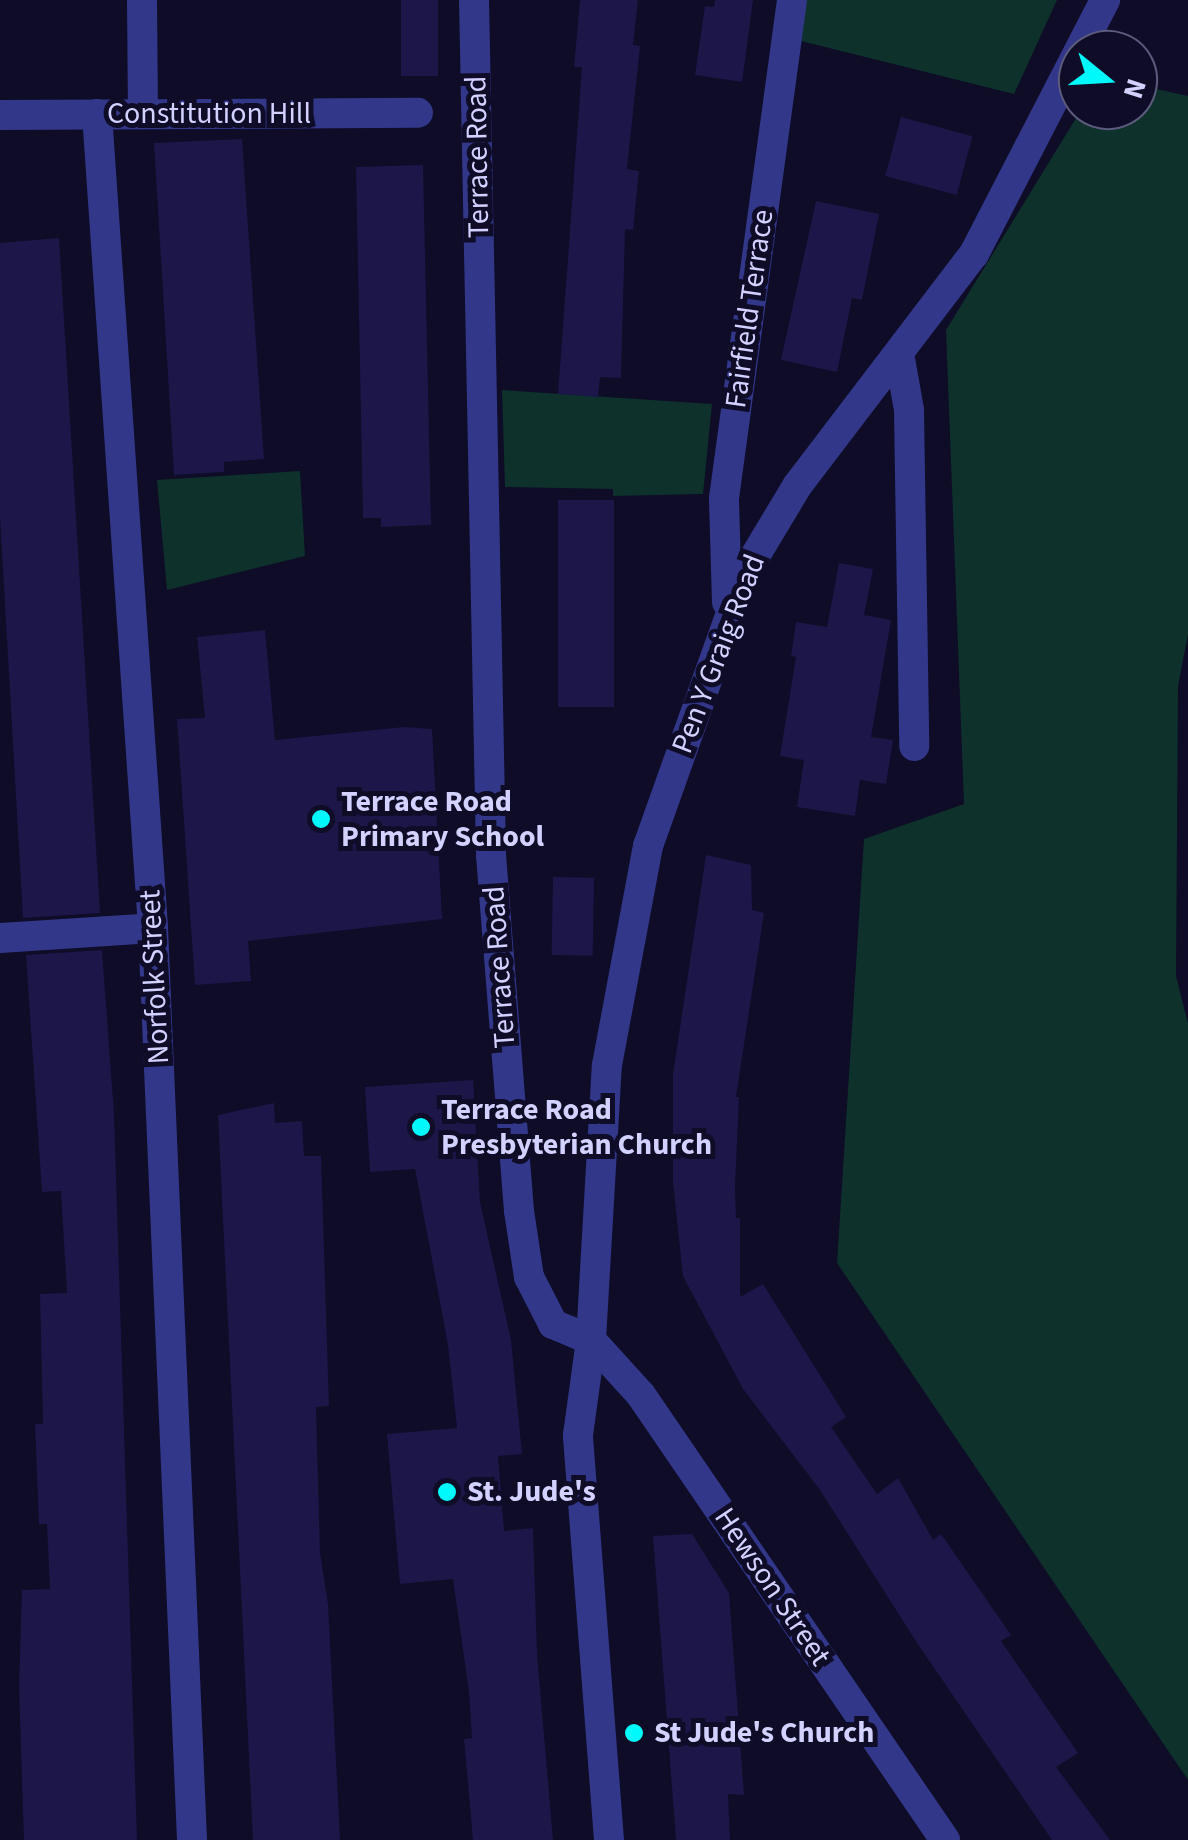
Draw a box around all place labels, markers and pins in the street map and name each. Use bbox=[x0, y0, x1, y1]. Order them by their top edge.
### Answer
place label: Terrace Road Primary School bbox=[341, 784, 544, 854]
marker: Terrace Road Primary School bbox=[310, 808, 332, 830]
place label: Terrace Road Presbyterian Church bbox=[441, 1092, 712, 1162]
marker: Terrace Road Presbyterian Church bbox=[410, 1116, 432, 1138]
place label: St. Jude's bbox=[467, 1474, 596, 1510]
marker: St. Jude's bbox=[436, 1481, 458, 1503]
place label: St Jude's Church bbox=[654, 1715, 874, 1751]
marker: St Jude's Church bbox=[623, 1722, 645, 1744]

